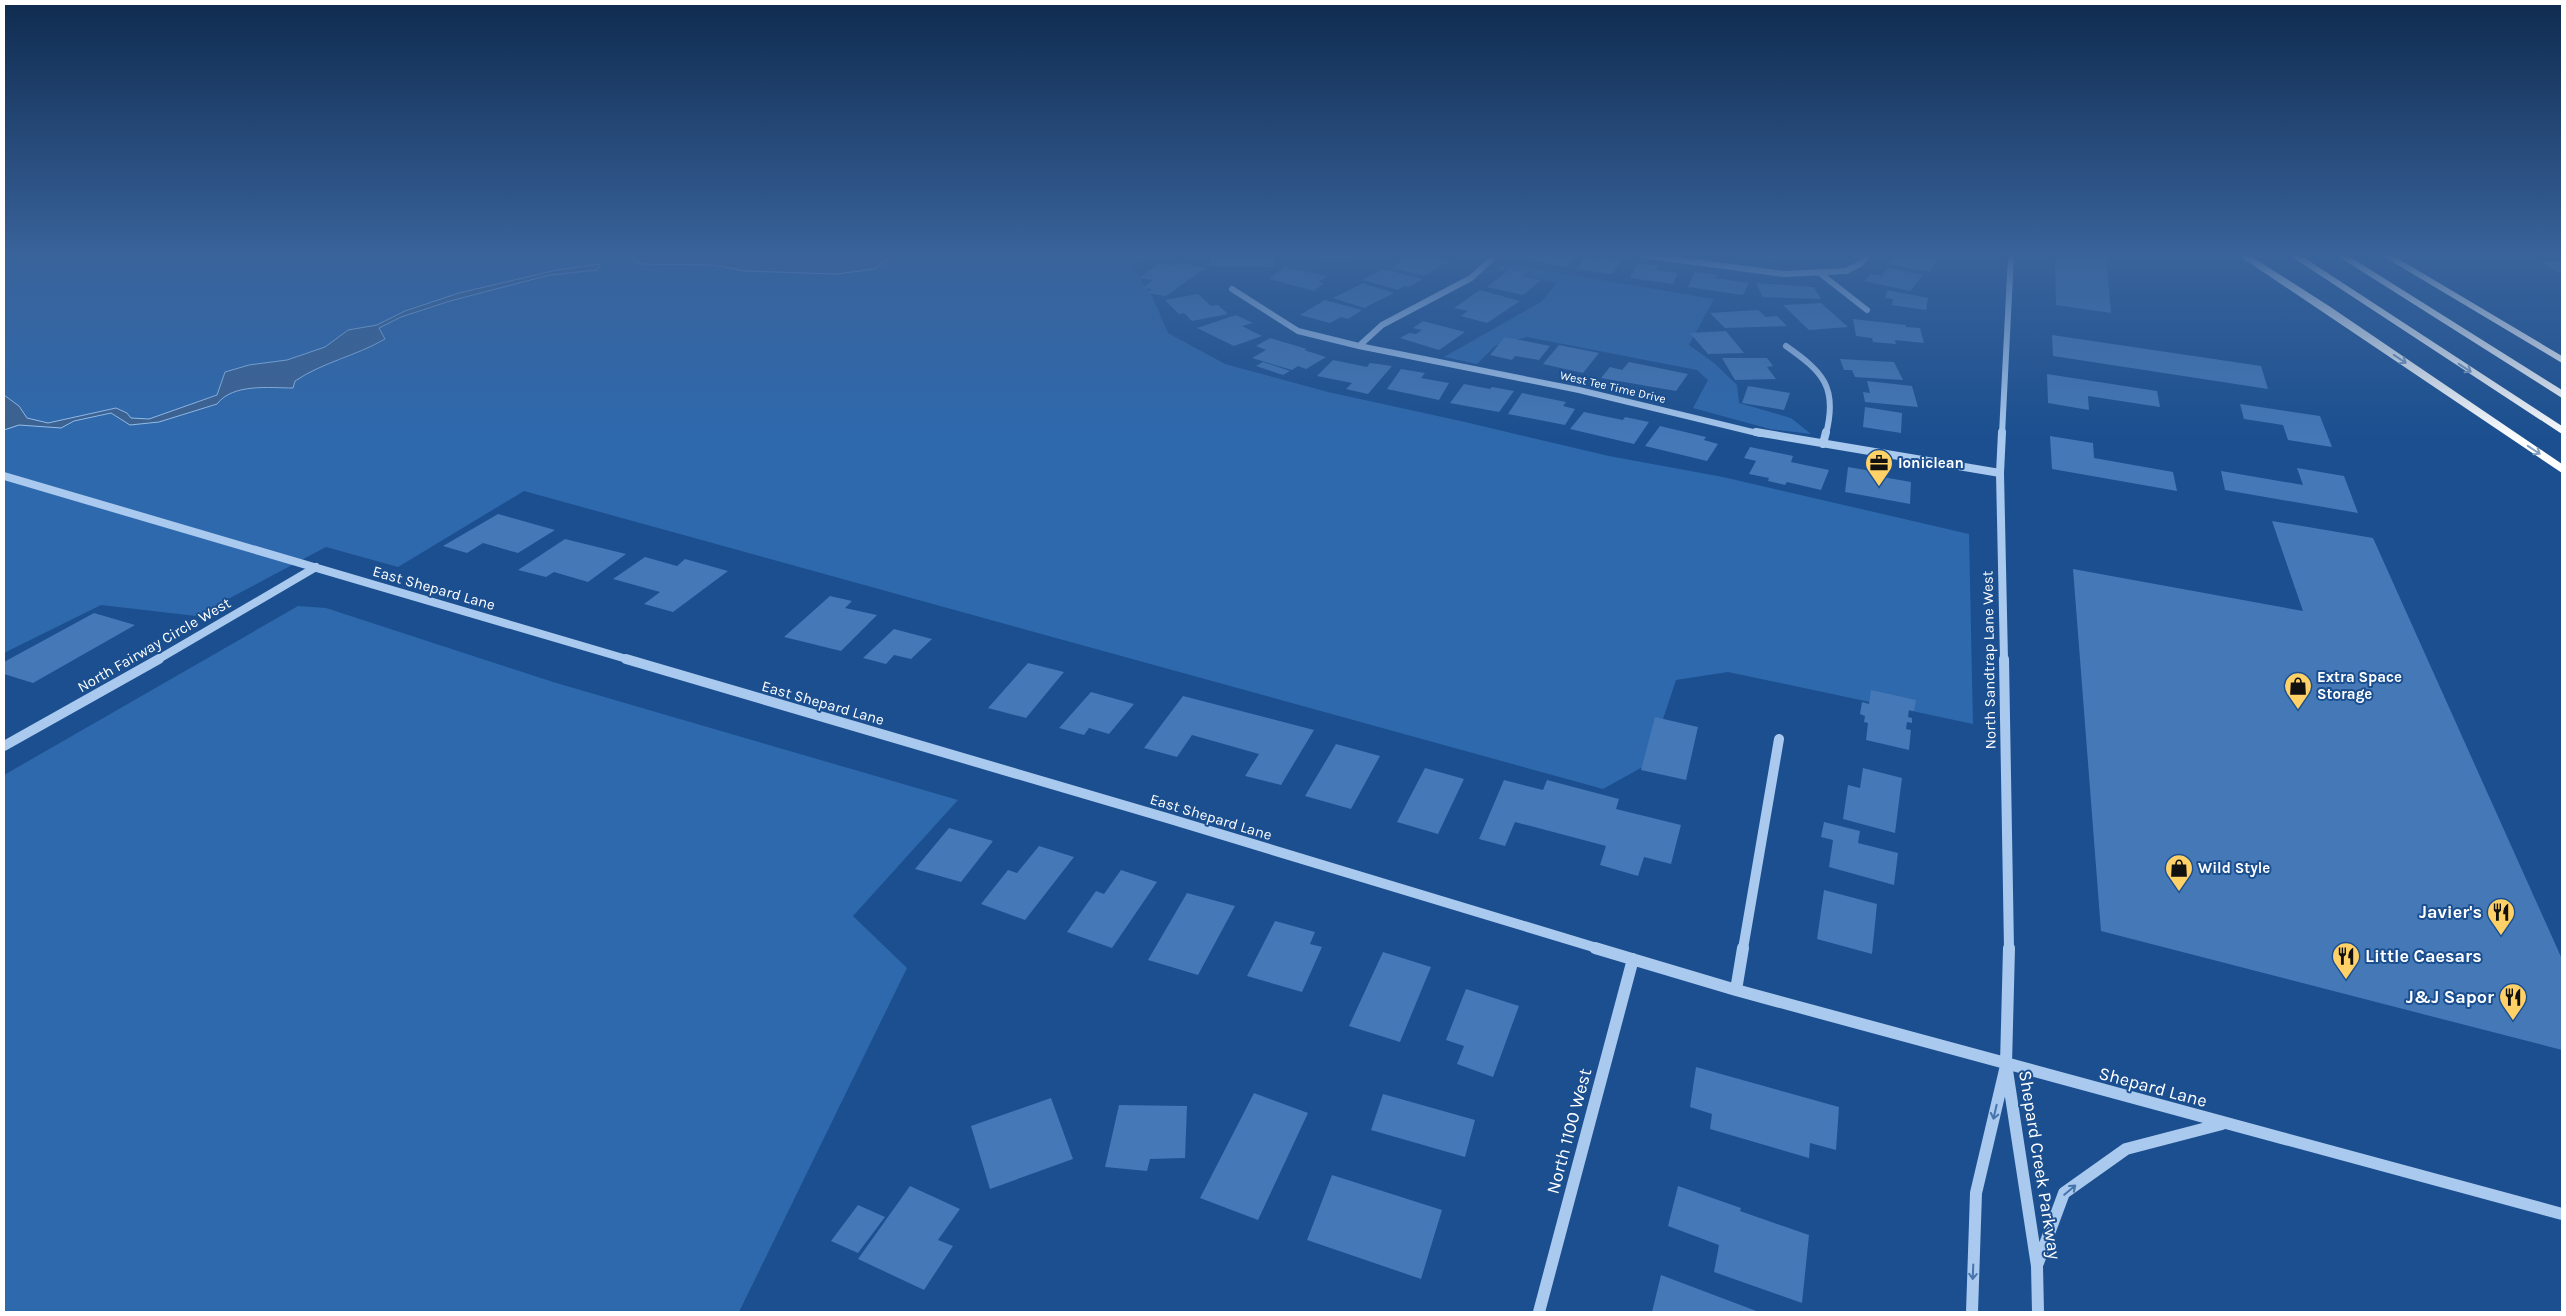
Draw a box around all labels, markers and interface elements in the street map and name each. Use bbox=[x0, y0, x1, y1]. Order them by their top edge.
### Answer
one-way arrow bbox=[2393, 353, 2407, 364]
one-way arrow bbox=[2458, 363, 2472, 373]
street label: West Tee Time Drive bbox=[1559, 368, 1667, 406]
one-way arrow bbox=[2527, 445, 2541, 455]
office icon: Ioniclean bbox=[1864, 448, 1894, 487]
place label: Ioniclean bbox=[1898, 454, 1964, 472]
street label: East Shepard Lane bbox=[371, 562, 497, 614]
street label: North Sandtrap Lane West bbox=[1978, 570, 2000, 750]
street label: North Fairway Circle West bbox=[74, 594, 234, 696]
place label: Extra Space Storage bbox=[2317, 668, 2402, 703]
shop icon: Extra Space Storage bbox=[2283, 671, 2313, 710]
street label: East Shepard Lane bbox=[760, 677, 886, 729]
street label: East Shepard Lane bbox=[1148, 790, 1274, 844]
shop icon: Wild Style bbox=[2164, 853, 2194, 892]
place label: Wild Style bbox=[2198, 859, 2270, 877]
restaurant icon: Javier's bbox=[2486, 897, 2516, 936]
place label: Javier's bbox=[2419, 901, 2482, 923]
restaurant icon: Little Caesars bbox=[2331, 941, 2361, 980]
place label: Little Caesars bbox=[2365, 945, 2482, 967]
restaurant icon: J&J Sapor bbox=[2498, 982, 2528, 1021]
place label: J&J Sapor bbox=[2406, 986, 2494, 1008]
street label: Shepard Lane bbox=[2096, 1062, 2210, 1112]
street label: North 1100 West bbox=[1542, 1066, 1596, 1196]
street label: Shepard Creek Parkway bbox=[2014, 1069, 2066, 1262]
one-way arrow bbox=[1990, 1103, 1999, 1119]
one-way arrow bbox=[2063, 1184, 2076, 1195]
one-way arrow bbox=[1968, 1264, 1978, 1280]

